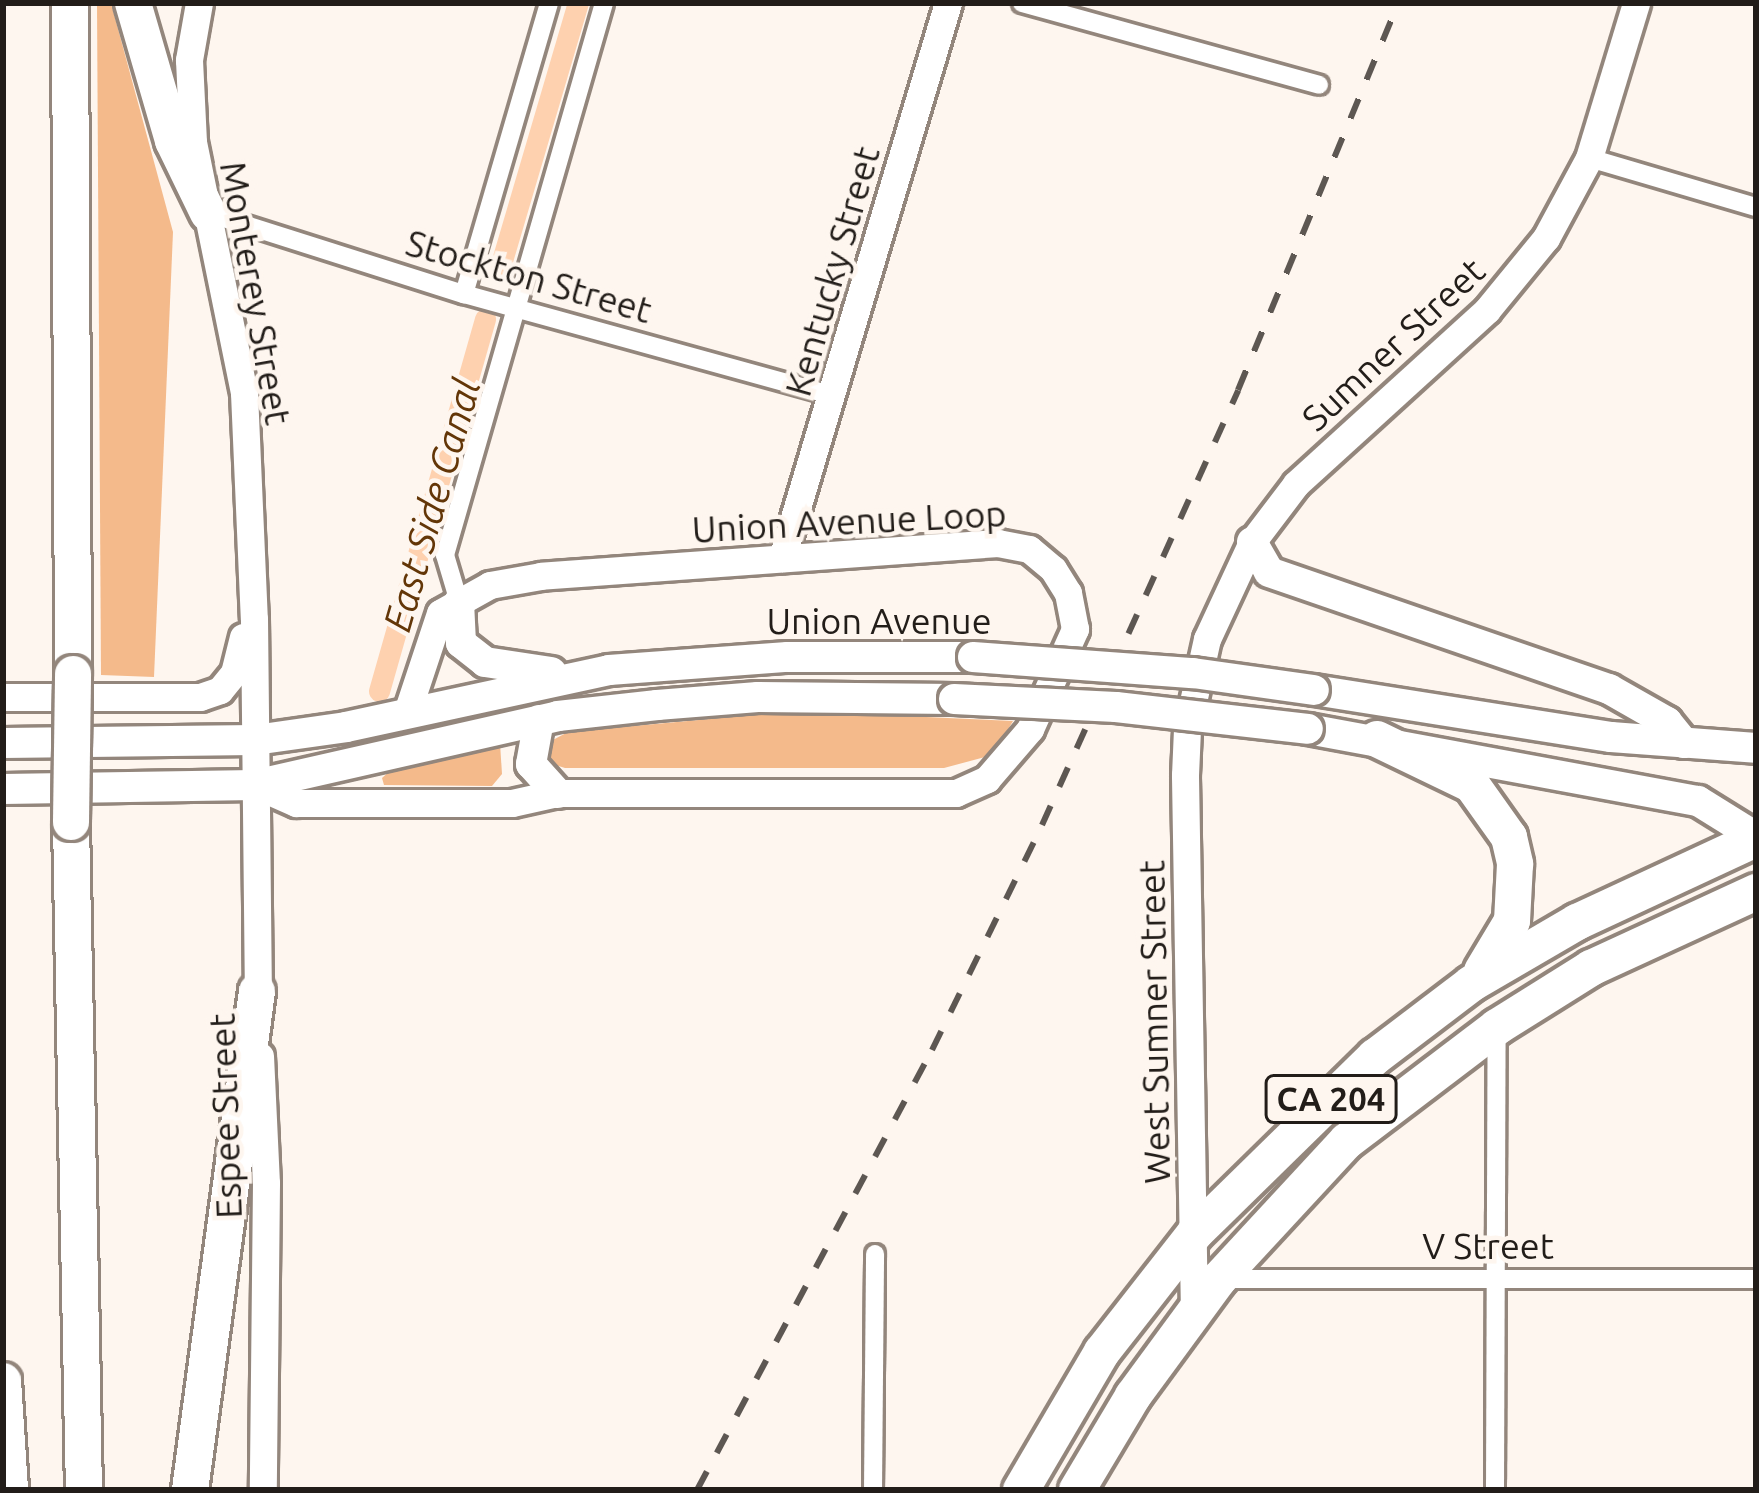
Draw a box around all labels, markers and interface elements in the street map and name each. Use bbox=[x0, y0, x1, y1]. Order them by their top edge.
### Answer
street label: Kentucky Street bbox=[776, 141, 888, 401]
street label: Monterey Street bbox=[212, 158, 300, 428]
street label: Stockton Street bbox=[401, 220, 657, 332]
street label: Sumner Street bbox=[1293, 249, 1493, 439]
water label: East Side Canal bbox=[374, 373, 490, 637]
street label: Union Avenue Loop bbox=[691, 491, 1007, 551]
street label: Union Avenue bbox=[766, 599, 992, 643]
street label: West Sumner Street bbox=[1130, 860, 1178, 1184]
street label: Espee Street bbox=[200, 1013, 250, 1219]
road number: CA 204 bbox=[1262, 1072, 1400, 1126]
street label: V Street bbox=[1422, 1224, 1554, 1268]

